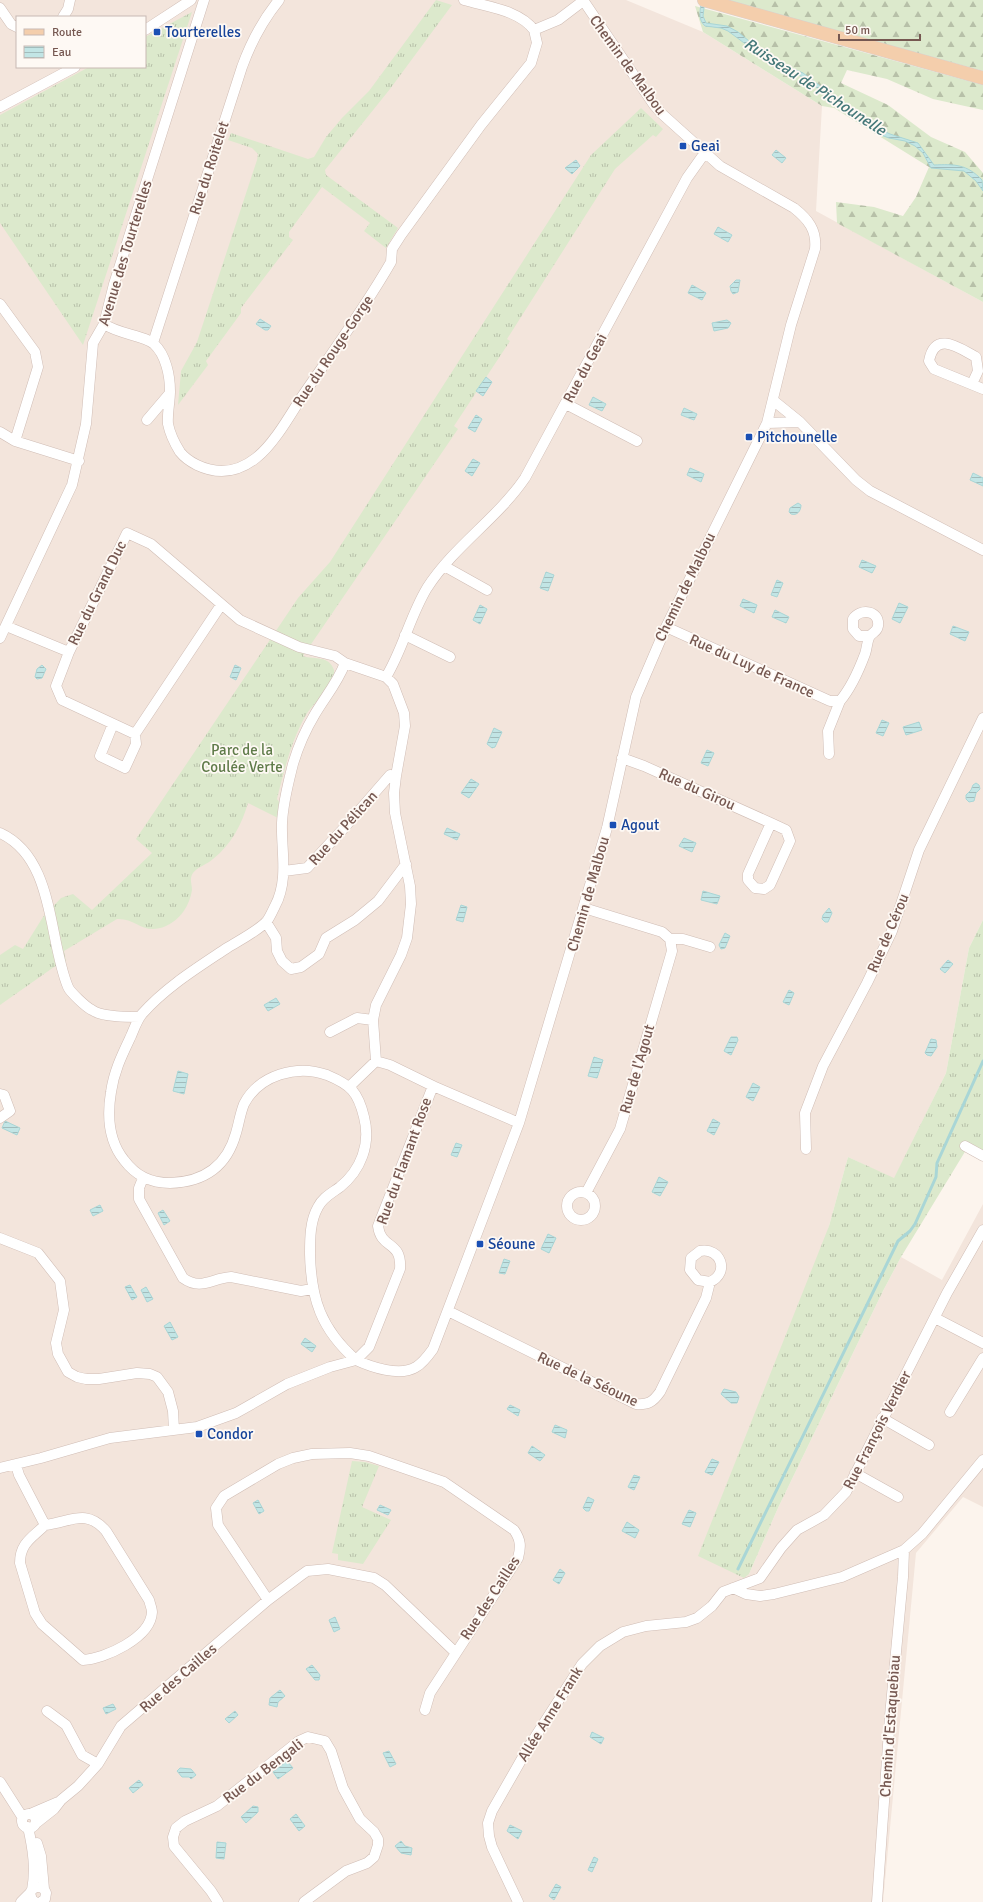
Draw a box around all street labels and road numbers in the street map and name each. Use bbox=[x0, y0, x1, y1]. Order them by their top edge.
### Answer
street label: Chemin de Malbou bbox=[586, 12, 670, 118]
street label: Rue du Roitelet bbox=[185, 119, 233, 217]
street label: Avenue des Tourterelles bbox=[94, 178, 156, 328]
street label: Rue du Rouge-Gorge bbox=[289, 292, 377, 410]
street label: Rue du Geai bbox=[559, 330, 611, 406]
street label: Chemin de Malbou bbox=[651, 530, 719, 644]
street label: Rue du Grand Duc bbox=[64, 538, 130, 648]
street label: Rue du Luy de France bbox=[687, 630, 817, 702]
street label: Rue du Girou bbox=[656, 764, 738, 814]
street label: Rue du Pélican bbox=[305, 787, 381, 869]
street label: Chemin de Malbou bbox=[563, 834, 613, 954]
street label: Rue de Cérou bbox=[863, 891, 913, 975]
street label: Rue de l'Agout bbox=[616, 1022, 658, 1116]
street label: Rue du Flamant Rose bbox=[373, 1095, 435, 1227]
street label: Rue de la Séoune bbox=[535, 1348, 641, 1410]
street label: Rue François Verdier bbox=[839, 1367, 915, 1492]
street label: Rue des Cailles bbox=[456, 1552, 524, 1643]
street label: Rue des Cailles bbox=[136, 1639, 221, 1716]
street label: Chemin d'Estaquebiau bbox=[876, 1654, 904, 1798]
street label: Allée Anne Frank bbox=[514, 1663, 587, 1765]
street label: Rue du Bengali bbox=[219, 1735, 307, 1807]

